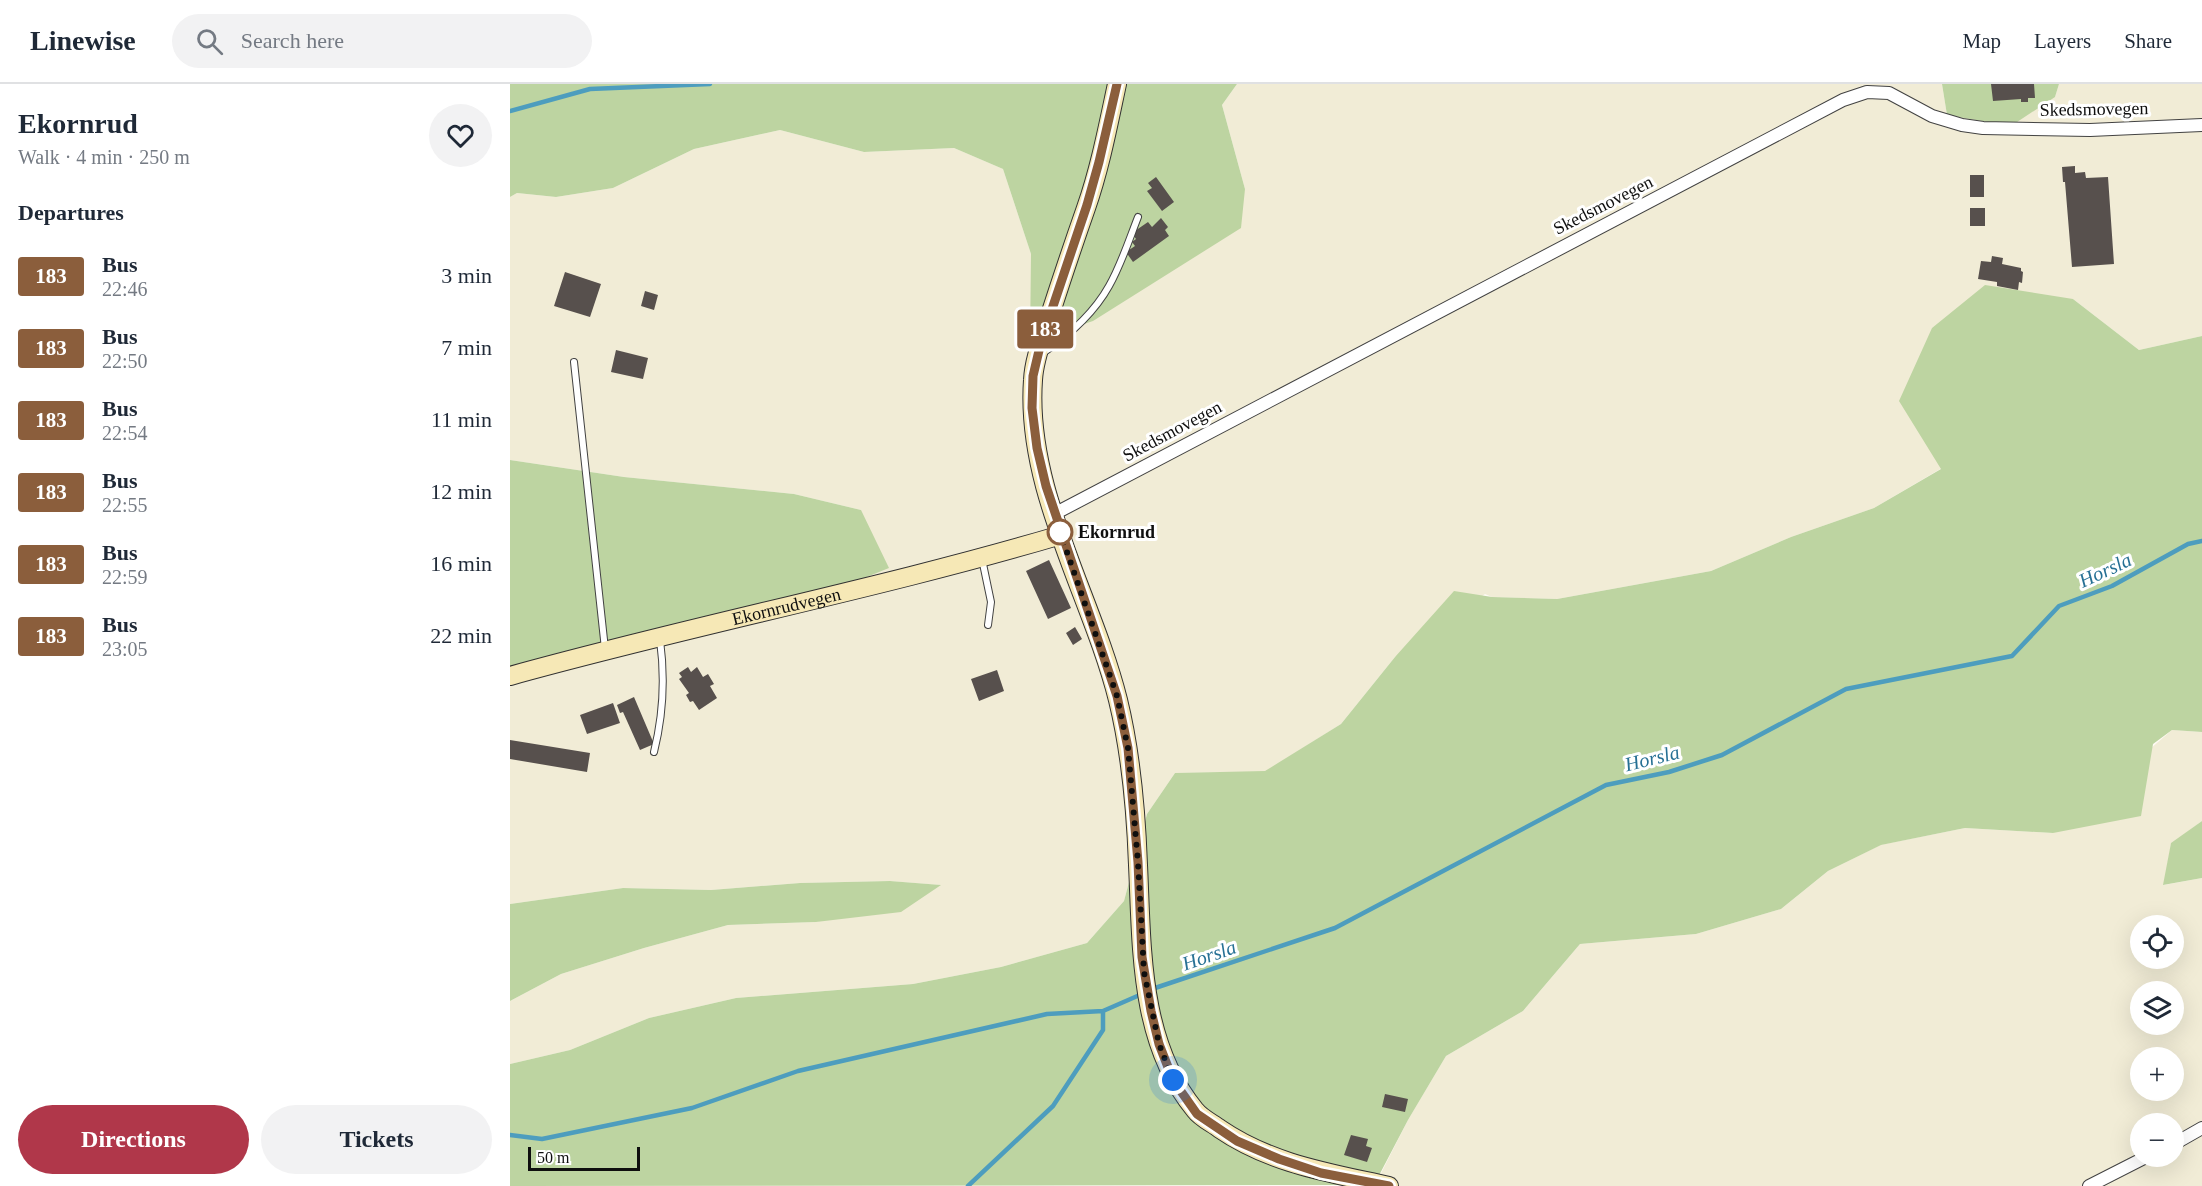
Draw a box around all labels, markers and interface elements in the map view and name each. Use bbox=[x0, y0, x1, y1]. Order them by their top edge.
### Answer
search box bbox=[172, 14, 592, 68]
text: Linewise bbox=[30, 25, 136, 56]
icon: search bbox=[193, 25, 226, 58]
text: Search here bbox=[241, 28, 344, 53]
text: Map bbox=[1963, 29, 2001, 53]
text: Layers bbox=[2034, 29, 2091, 53]
text: Share bbox=[2124, 29, 2172, 53]
street label: Skedsmovegen bbox=[2039, 98, 2149, 120]
button: heart bbox=[429, 104, 492, 167]
text: Ekornrud bbox=[18, 108, 138, 139]
text: Walk · 4 min · 250 m bbox=[18, 146, 190, 168]
street label: Skedsmovegen bbox=[1550, 171, 1656, 239]
text: Departures bbox=[18, 200, 124, 225]
text: Bus bbox=[102, 252, 137, 277]
text: 3 min bbox=[441, 263, 492, 288]
text: 183 bbox=[35, 264, 67, 288]
text: 22:46 bbox=[102, 278, 148, 300]
line badge: 183 bbox=[1010, 310, 1080, 348]
text: 183 bbox=[1029, 317, 1061, 341]
text: Bus bbox=[102, 324, 137, 349]
text: 7 min bbox=[441, 335, 492, 360]
text: 183 bbox=[35, 336, 67, 360]
text: 22:50 bbox=[102, 350, 148, 372]
text: Bus bbox=[102, 396, 137, 421]
street label: Skedsmovegen bbox=[1119, 397, 1225, 465]
text: 11 min bbox=[431, 407, 492, 432]
text: 183 bbox=[35, 408, 67, 432]
text: 22:54 bbox=[102, 422, 148, 444]
text: Bus bbox=[102, 468, 137, 493]
text: 12 min bbox=[430, 479, 492, 504]
text: 183 bbox=[35, 480, 67, 504]
text: 22:55 bbox=[102, 494, 148, 516]
marker: Ekornrud bbox=[1047, 519, 1073, 545]
place label: Ekornrud bbox=[1078, 522, 1155, 542]
text: Bus bbox=[102, 540, 137, 565]
water label: Horsla bbox=[2074, 548, 2135, 592]
text: 16 min bbox=[430, 551, 492, 576]
text: 183 bbox=[35, 552, 67, 576]
text: 22:59 bbox=[102, 566, 148, 588]
street label: Ekornrudvegen bbox=[730, 584, 843, 629]
text: Bus bbox=[102, 612, 137, 637]
text: 22 min bbox=[430, 623, 492, 648]
text: 183 bbox=[35, 624, 67, 648]
text: 23:05 bbox=[102, 638, 148, 660]
water label: Horsla bbox=[1621, 741, 1682, 776]
map controls bbox=[2130, 915, 2184, 1167]
button: locate bbox=[2130, 915, 2184, 969]
water label: Horsla bbox=[1178, 936, 1239, 975]
button: layers bbox=[2130, 981, 2184, 1035]
button: + bbox=[2130, 1047, 2184, 1101]
your location bbox=[1158, 1065, 1188, 1095]
button: Directions bbox=[18, 1105, 249, 1174]
button: Tickets bbox=[261, 1105, 492, 1174]
button: − bbox=[2130, 1113, 2184, 1167]
scale bar bbox=[528, 1144, 640, 1172]
text: 50 m bbox=[537, 1149, 569, 1166]

